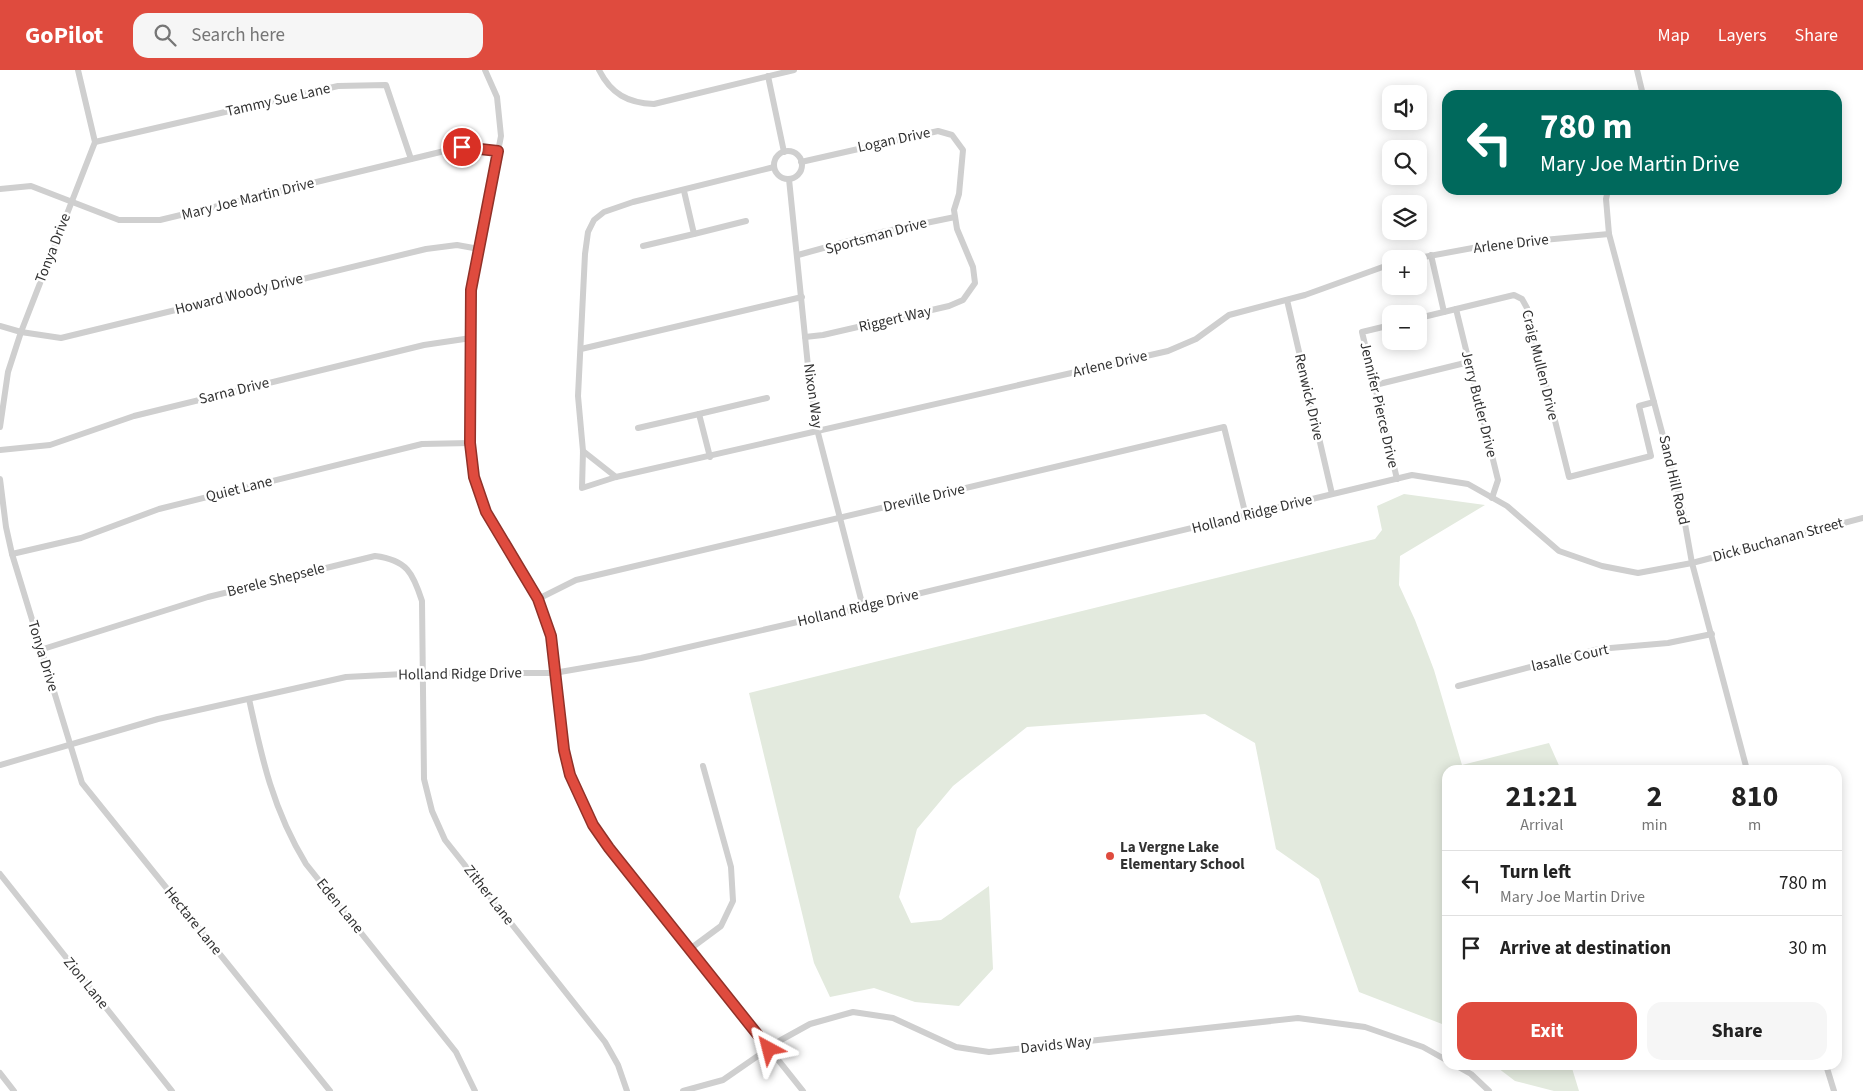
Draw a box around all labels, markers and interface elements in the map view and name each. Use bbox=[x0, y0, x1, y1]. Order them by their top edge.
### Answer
search box bbox=[133, 13, 483, 58]
text: GoPilot bbox=[25, 18, 103, 53]
icon: search bbox=[151, 21, 179, 49]
text: Search here bbox=[191, 22, 285, 49]
text: Map bbox=[1658, 23, 1690, 48]
text: Layers bbox=[1718, 23, 1767, 48]
text: Share bbox=[1795, 23, 1838, 48]
street label: Tammy Sue Lane bbox=[224, 78, 332, 122]
map controls bbox=[1382, 85, 1427, 350]
button: sound bbox=[1382, 85, 1427, 130]
text: 780 m bbox=[1540, 102, 1632, 152]
icon: left bbox=[1457, 110, 1522, 175]
street label: Logan Drive bbox=[856, 122, 932, 158]
pin bbox=[441, 126, 483, 168]
icon: arrive bbox=[448, 133, 476, 161]
button: search bbox=[1382, 140, 1427, 185]
text: Mary Joe Martin Drive bbox=[1540, 148, 1739, 180]
street label: Mary Joe Martin Drive bbox=[179, 172, 317, 226]
button: layers bbox=[1382, 195, 1427, 240]
street label: Tonya Drive bbox=[30, 210, 76, 286]
street label: Sportsman Drive bbox=[823, 212, 929, 260]
street label: Arlene Drive bbox=[1472, 229, 1550, 259]
button: + bbox=[1382, 250, 1427, 295]
street label: Howard Woody Drive bbox=[173, 268, 305, 320]
street label: Riggert Way bbox=[857, 300, 933, 338]
button: − bbox=[1382, 305, 1427, 350]
street label: Craig Mullen Drive bbox=[1516, 308, 1564, 422]
street label: Jennifer Pierce Drive bbox=[1354, 340, 1404, 470]
street label: Arlene Drive bbox=[1071, 345, 1149, 383]
street label: Jerry Butler Drive bbox=[1456, 348, 1502, 460]
street label: Renwick Drive bbox=[1289, 352, 1329, 442]
street label: Nixon Way bbox=[798, 362, 828, 430]
street label: Sarna Drive bbox=[196, 372, 272, 410]
street label: Sand Hill Road bbox=[1653, 433, 1695, 527]
street label: Quiet Lane bbox=[204, 471, 274, 507]
street label: Dreville Drive bbox=[881, 478, 967, 518]
street label: Holland Ridge Drive bbox=[1190, 489, 1314, 539]
street label: Dick Buchanan Street bbox=[1710, 512, 1846, 568]
street label: Berele Shepsele bbox=[225, 558, 327, 602]
street label: Holland Ridge Drive bbox=[795, 584, 921, 632]
street label: Tonya Drive bbox=[22, 618, 64, 694]
street label: lasalle Court bbox=[1529, 639, 1611, 677]
street label: Holland Ridge Drive bbox=[398, 662, 522, 686]
text: 21:21 bbox=[1506, 775, 1578, 818]
text: 2 bbox=[1646, 775, 1662, 818]
text: 810 bbox=[1731, 775, 1778, 818]
text: Arrival bbox=[1520, 814, 1563, 836]
text: min bbox=[1641, 814, 1667, 836]
text: m bbox=[1748, 814, 1761, 836]
place label: La Vergne Lake Elementary School bbox=[1120, 837, 1245, 875]
marker: La Vergne Lake Elementary School bbox=[1104, 850, 1116, 862]
text: Turn left bbox=[1500, 859, 1571, 886]
street label: Zither Lane bbox=[459, 860, 519, 930]
icon: left bbox=[1457, 869, 1485, 897]
text: 780 m bbox=[1779, 870, 1827, 897]
street label: Eden Lane bbox=[311, 874, 369, 938]
street label: Hectare Lane bbox=[159, 882, 227, 960]
text: Mary Joe Martin Drive bbox=[1500, 886, 1645, 908]
icon: arrive bbox=[1457, 934, 1485, 962]
text: Arrive at destination bbox=[1500, 935, 1671, 962]
text: 30 m bbox=[1789, 935, 1827, 962]
street label: Zion Lane bbox=[58, 952, 114, 1014]
button: Exit bbox=[1457, 1002, 1637, 1060]
button: Share bbox=[1647, 1002, 1827, 1060]
position arrow bbox=[742, 1022, 794, 1074]
street label: Davids Way bbox=[1019, 1031, 1093, 1059]

